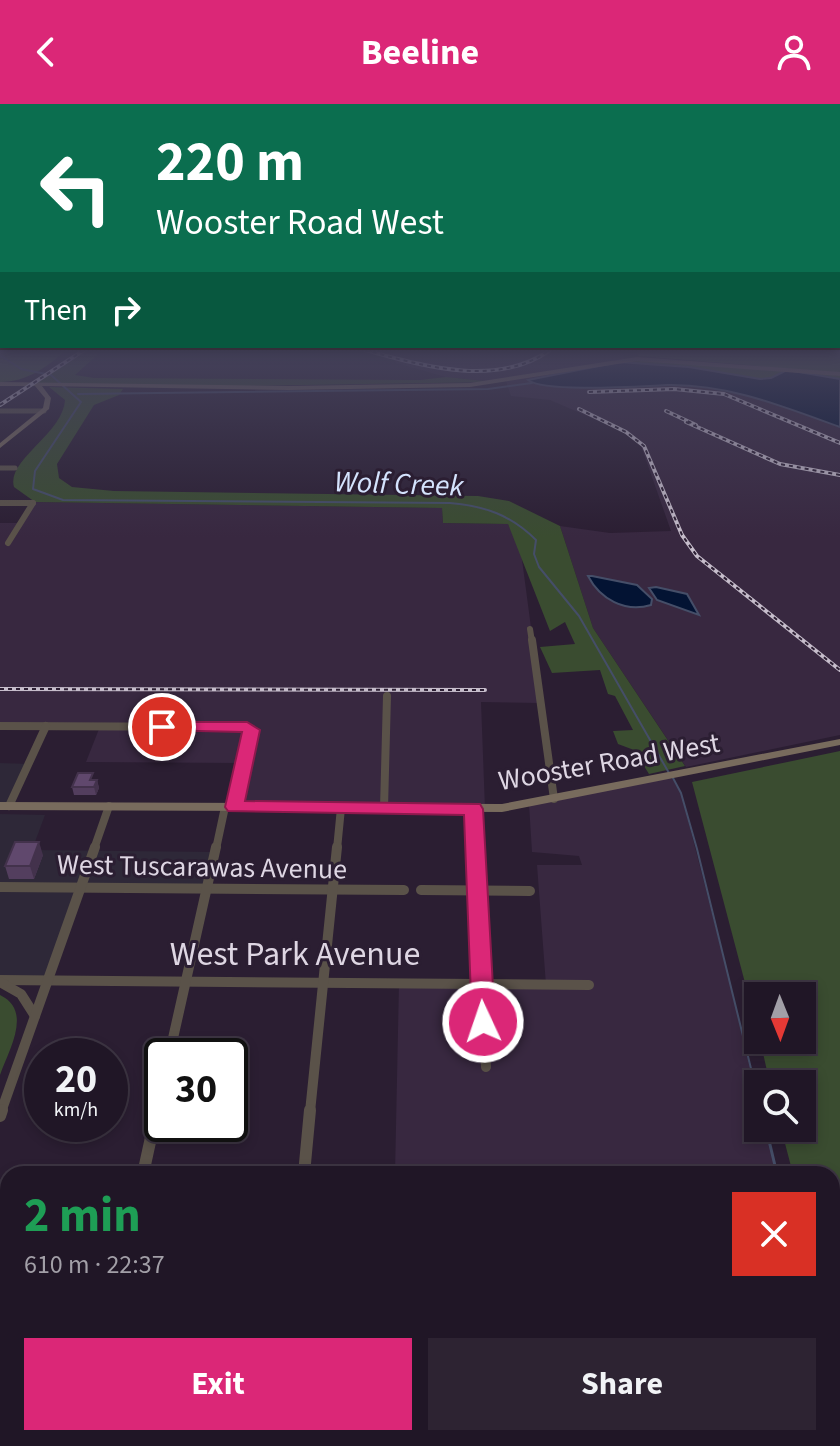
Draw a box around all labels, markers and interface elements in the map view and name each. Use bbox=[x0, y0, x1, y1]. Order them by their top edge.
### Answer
text: Beeline bbox=[361, 27, 479, 78]
icon: back bbox=[24, 30, 68, 74]
icon: person bbox=[772, 30, 816, 74]
text: 220 m bbox=[156, 123, 304, 202]
icon: left bbox=[24, 136, 128, 240]
text: Wooster Road West bbox=[156, 197, 444, 248]
icon: right bbox=[104, 288, 148, 332]
text: Then bbox=[24, 289, 88, 332]
water label: Wolf Creek bbox=[334, 460, 465, 508]
pin bbox=[128, 693, 196, 761]
icon: arrive bbox=[140, 705, 184, 749]
street label: Wooster Road West bbox=[495, 723, 723, 801]
street label: West Tuscarawas Avenue bbox=[57, 844, 347, 890]
street label: West Park Avenue bbox=[170, 930, 420, 979]
position arrow bbox=[441, 980, 525, 1064]
north arrow bbox=[744, 982, 816, 1054]
map controls bbox=[744, 982, 816, 1142]
speed limit sign: 30 bbox=[144, 1038, 248, 1142]
text: 20 bbox=[55, 1051, 97, 1108]
button: search bbox=[744, 1070, 816, 1142]
text: km/h bbox=[54, 1096, 98, 1124]
text: 2 min bbox=[24, 1182, 141, 1250]
button: close bbox=[732, 1192, 816, 1276]
text: 610 m · 22:37 bbox=[24, 1246, 165, 1283]
button: Exit bbox=[24, 1338, 412, 1430]
button: Share bbox=[428, 1338, 816, 1430]

